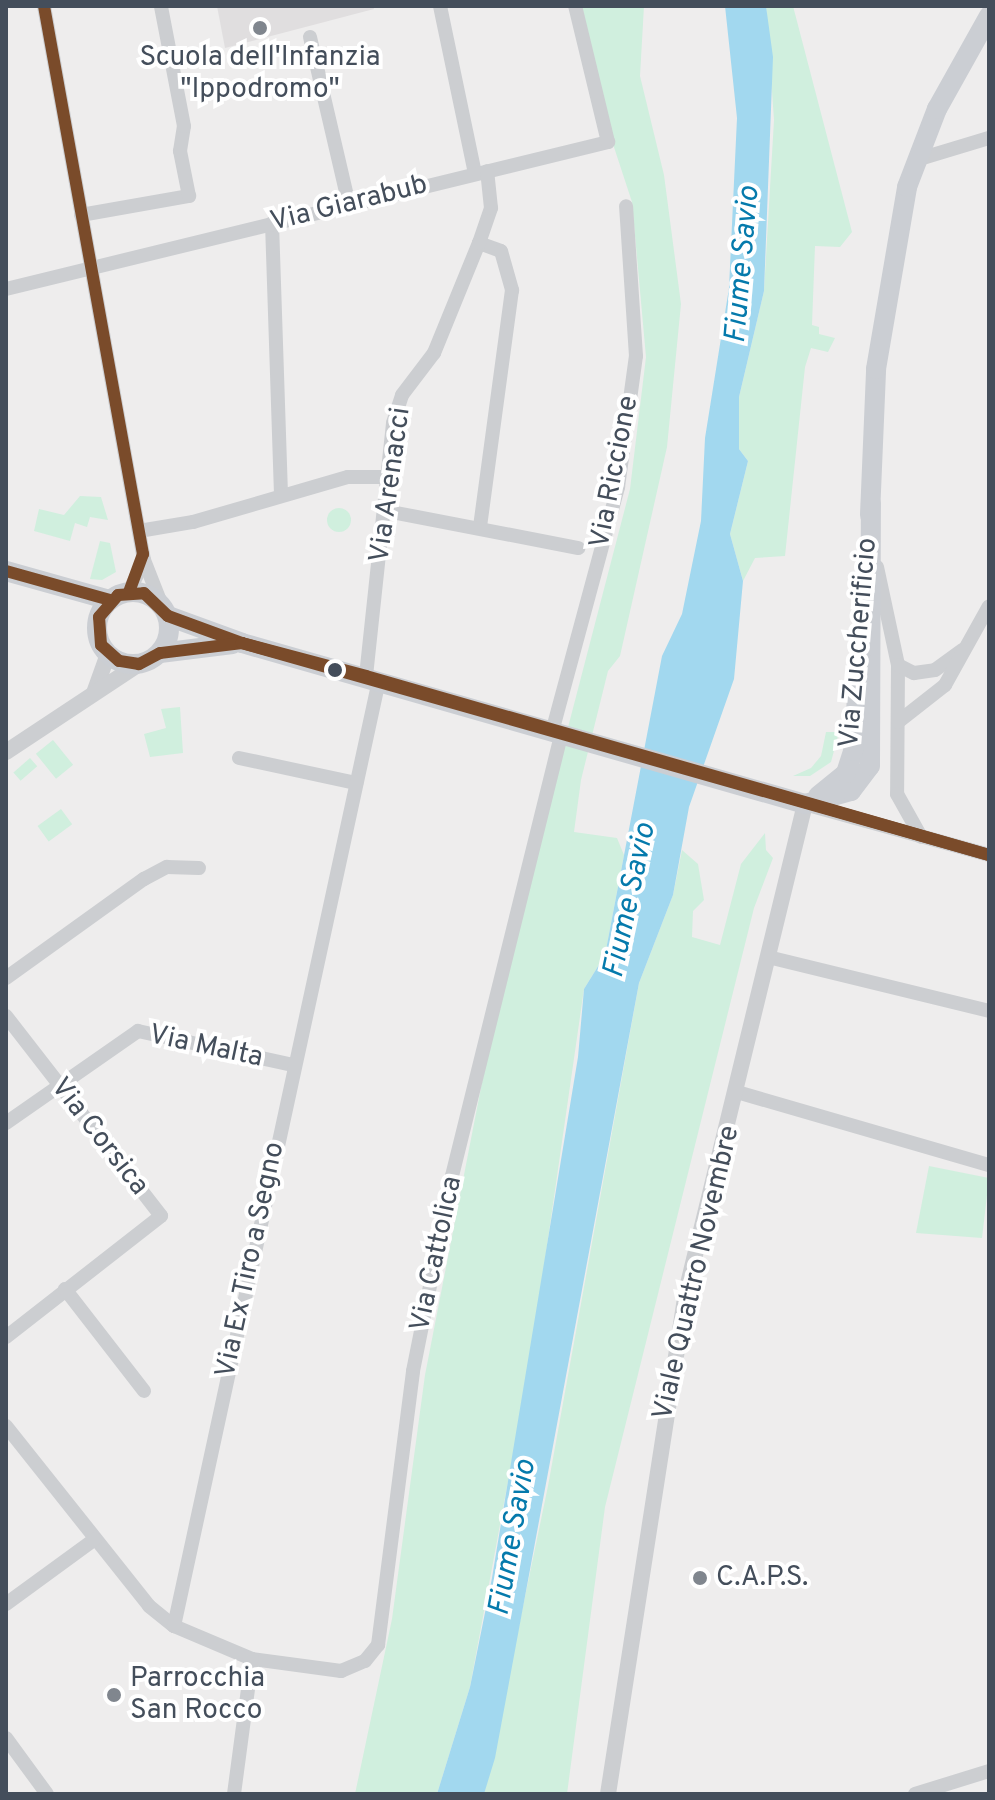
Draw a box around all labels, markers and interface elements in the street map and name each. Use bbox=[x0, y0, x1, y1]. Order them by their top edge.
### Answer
marker: Scuola dell'Infanzia "Ippodromo" bbox=[251, 19, 269, 37]
place label: Scuola dell'Infanzia "Ippodromo" bbox=[139, 41, 381, 107]
street label: Via Giarabub bbox=[267, 168, 431, 240]
water label: Fiume Savio bbox=[719, 185, 769, 345]
street label: Via Riccione bbox=[584, 393, 646, 551]
street label: Via Arenacci bbox=[363, 405, 419, 565]
street label: Via Zuccherificio bbox=[833, 536, 885, 750]
unlabelled marker bbox=[327, 662, 343, 678]
water label: Fiume Savio bbox=[597, 820, 665, 982]
street label: Via Malta bbox=[146, 1019, 266, 1075]
street label: Via Corsica bbox=[43, 1072, 155, 1202]
street label: Viale Quattro Novembre bbox=[647, 1122, 747, 1424]
street label: Via Ex Tiro a Segno bbox=[209, 1139, 293, 1381]
street label: Via Cattolica bbox=[404, 1173, 470, 1335]
water label: Fiume Savio bbox=[483, 1457, 545, 1619]
place label: C.A.P.S. bbox=[716, 1561, 808, 1595]
marker: C.A.P.S. bbox=[691, 1569, 709, 1587]
place label: Parrocchia San Rocco bbox=[130, 1662, 265, 1728]
marker: Parrocchia San Rocco bbox=[105, 1686, 123, 1704]

